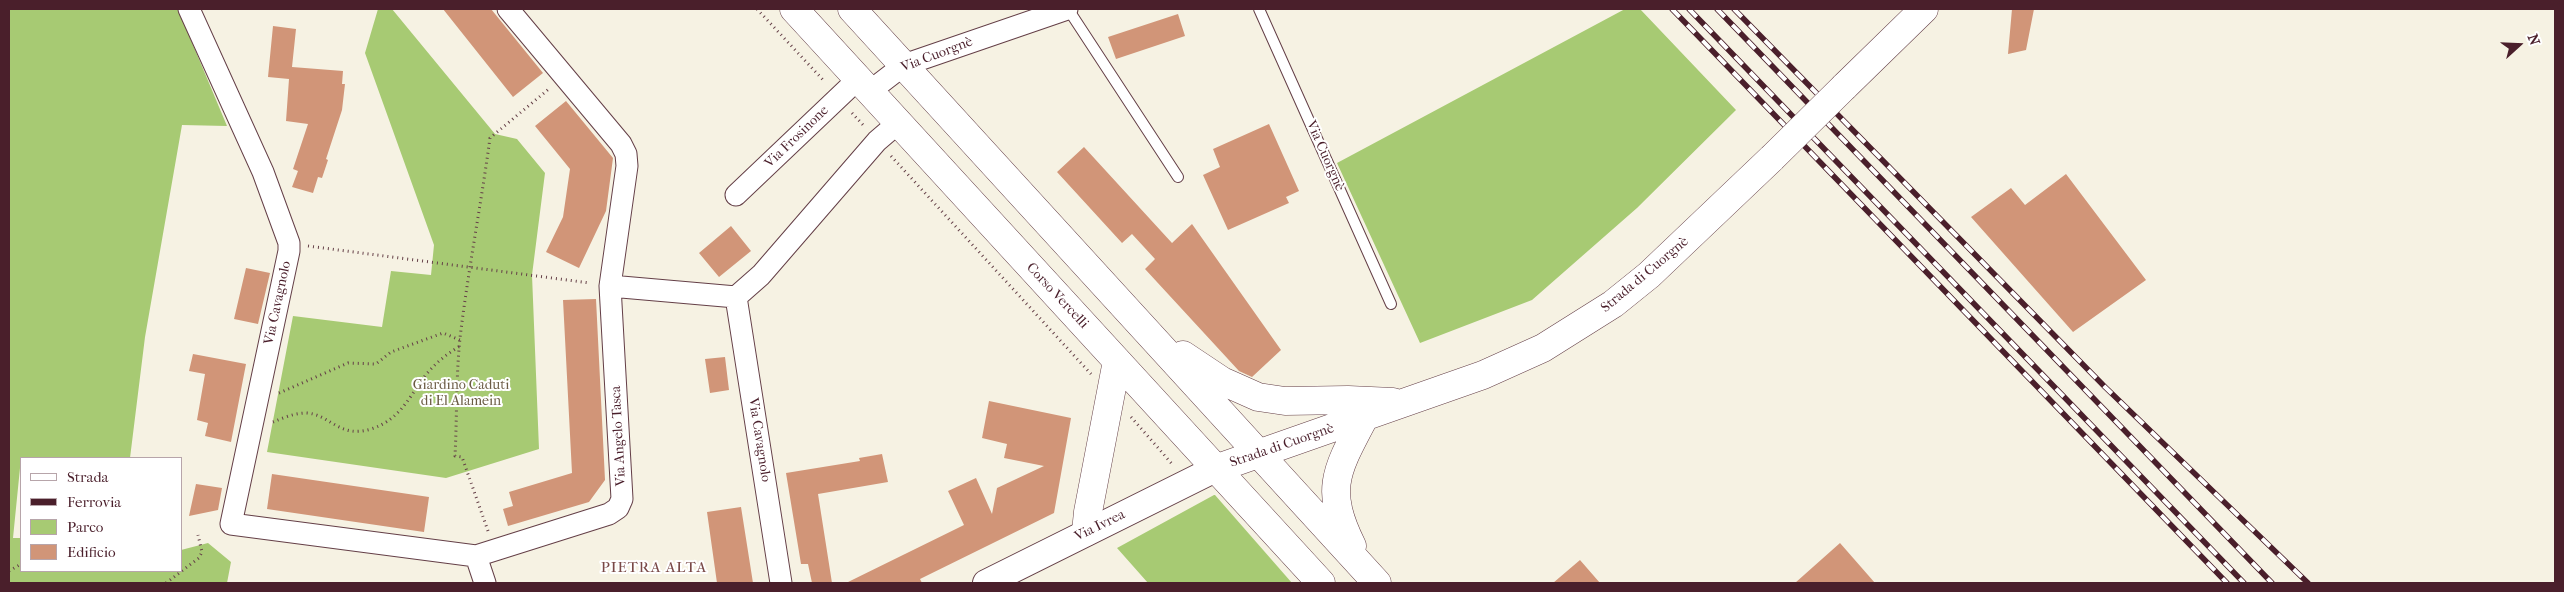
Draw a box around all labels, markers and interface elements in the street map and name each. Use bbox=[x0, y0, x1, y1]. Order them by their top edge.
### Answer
north arrow bbox=[2494, 20, 2544, 70]
text: N bbox=[2524, 32, 2543, 48]
street label: Via Cuorgnè bbox=[899, 34, 975, 76]
street label: Via Frosinone bbox=[761, 102, 833, 172]
street label: Via Cuorgnè bbox=[1302, 118, 1348, 194]
street label: Strada di Cuorgnè bbox=[1598, 233, 1692, 317]
street label: Via Cavagnolo bbox=[261, 260, 295, 346]
street label: Corso Vercelli bbox=[1022, 260, 1092, 332]
park label: Giardino Caduti di El Alamein bbox=[413, 378, 509, 411]
street label: Via Angelo Tasca bbox=[608, 385, 630, 487]
street label: Via Cavagnolo bbox=[744, 397, 774, 483]
street label: Strada di Cuorgnè bbox=[1228, 420, 1336, 472]
legend bbox=[20, 457, 182, 572]
text: Strada bbox=[67, 468, 109, 486]
text: Ferrovia bbox=[67, 493, 121, 511]
street label: Via Ivrea bbox=[1072, 507, 1128, 545]
text: Parco bbox=[67, 518, 103, 536]
text: Edificio bbox=[67, 543, 116, 561]
district label: PIETRA ALTA bbox=[599, 559, 709, 577]

